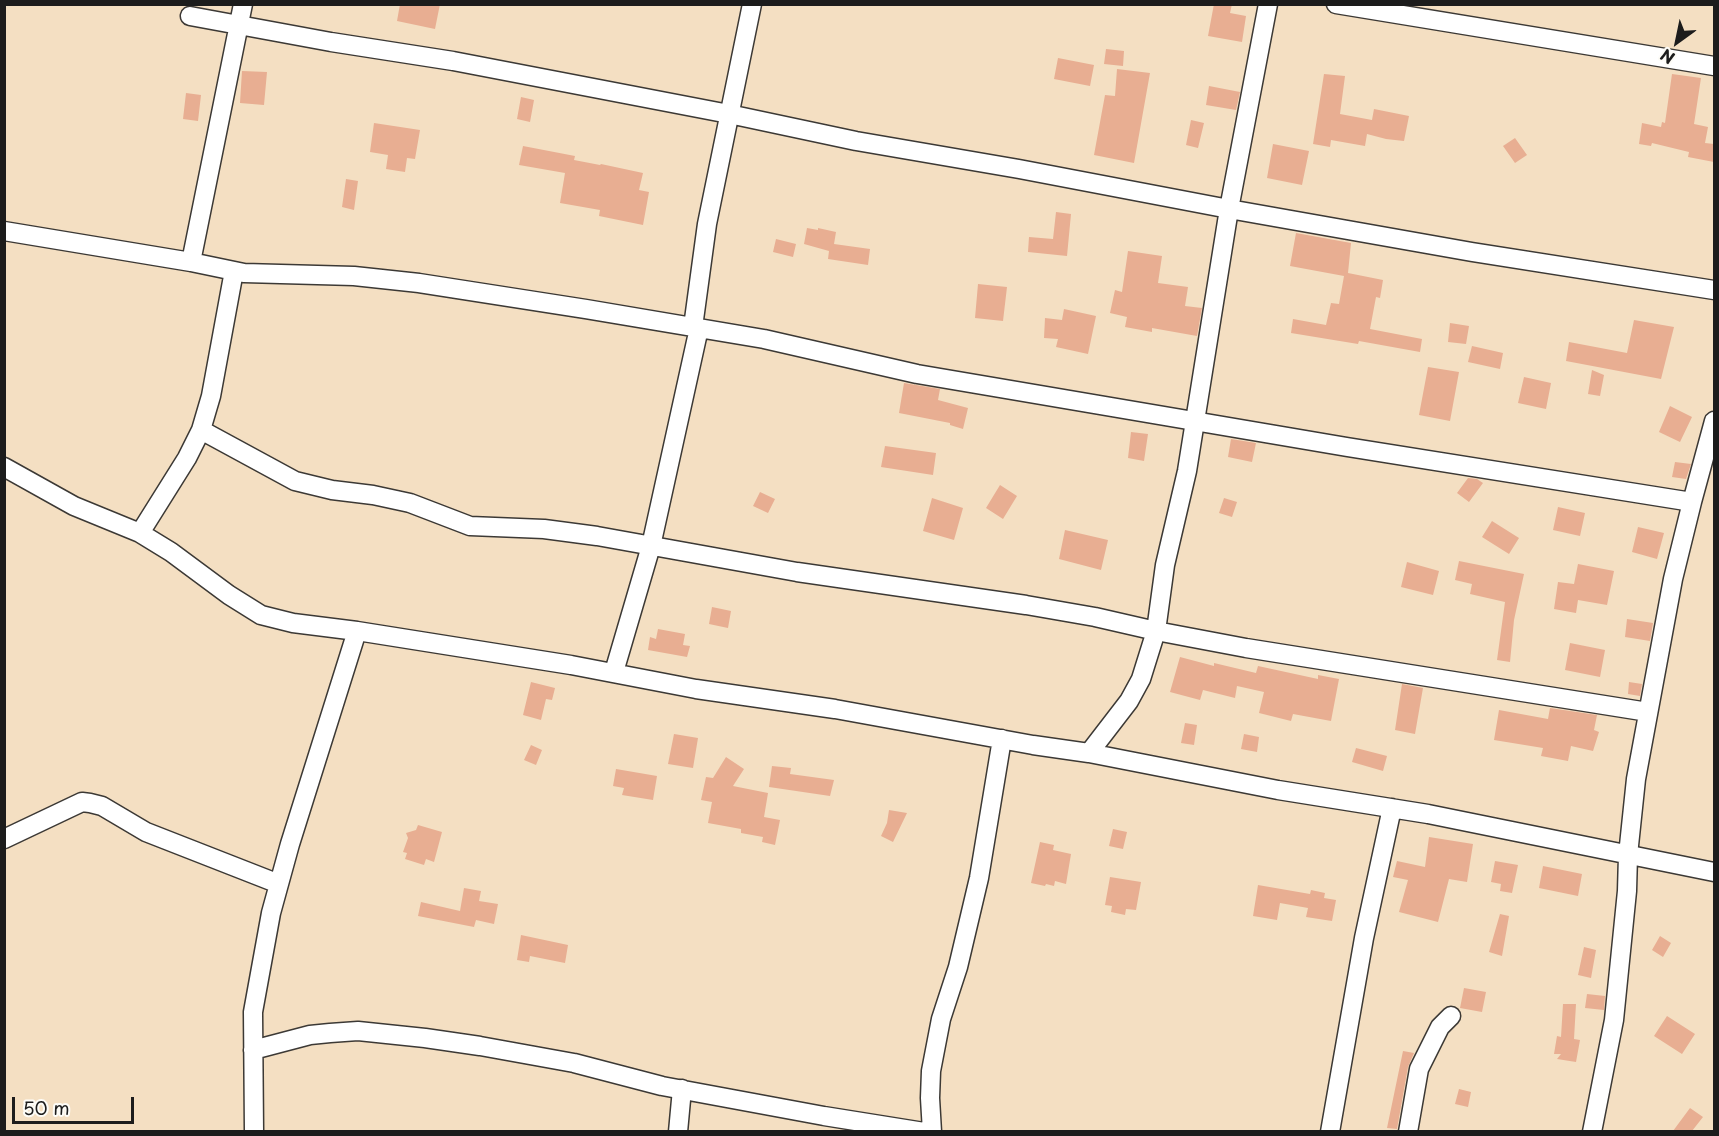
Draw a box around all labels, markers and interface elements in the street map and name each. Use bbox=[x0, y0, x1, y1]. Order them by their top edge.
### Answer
north arrow bbox=[1647, 12, 1707, 72]
text: N bbox=[1655, 44, 1679, 71]
scale bar bbox=[15, 1085, 136, 1123]
text: 50 m bbox=[23, 1094, 70, 1121]

